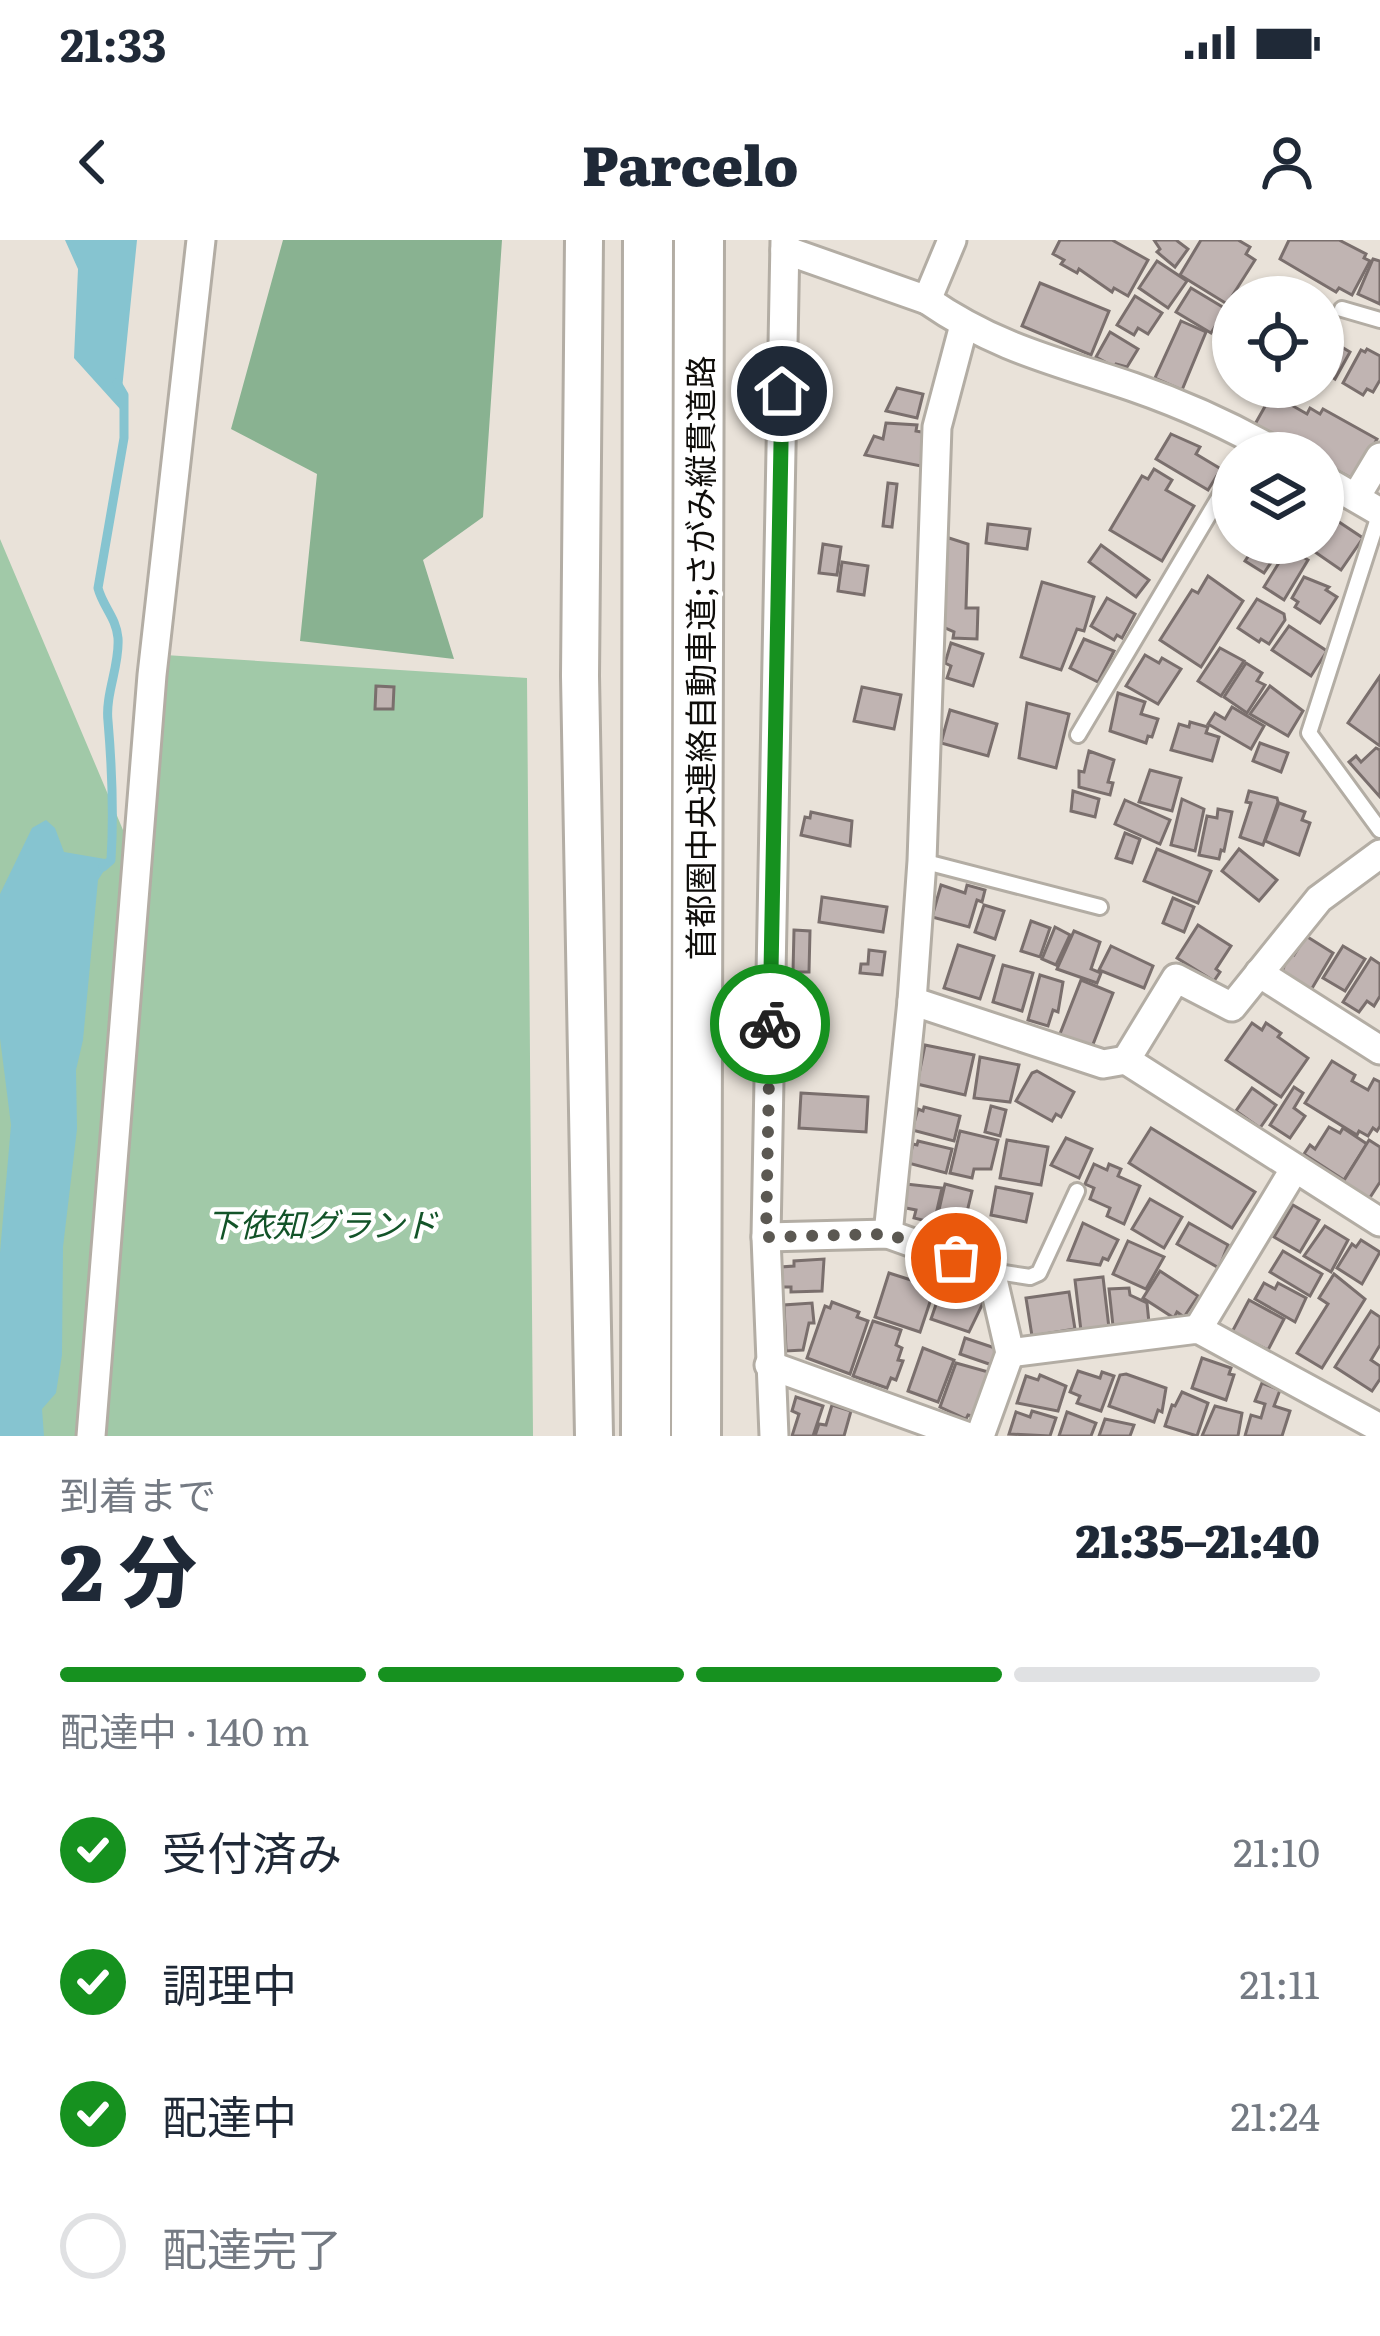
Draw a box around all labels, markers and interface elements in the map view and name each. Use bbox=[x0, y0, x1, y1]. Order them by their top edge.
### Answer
text: 21:33 bbox=[60, 9, 167, 76]
text: Parcelo bbox=[582, 122, 798, 203]
icon: back bbox=[60, 129, 126, 195]
icon: person bbox=[1254, 129, 1320, 195]
map controls bbox=[1212, 276, 1344, 564]
button: locate bbox=[1212, 276, 1344, 408]
pin bbox=[731, 340, 833, 442]
street label: 首都圏中央連絡自動車道;さがみ縦貫道路 bbox=[674, 356, 723, 960]
icon: home bbox=[749, 358, 815, 424]
button: layers bbox=[1212, 432, 1344, 564]
courier bbox=[710, 964, 830, 1084]
icon: bike bbox=[737, 991, 803, 1057]
park label: 下依知グランド bbox=[207, 1198, 439, 1247]
pin bbox=[905, 1207, 1007, 1309]
icon: bag bbox=[923, 1225, 989, 1291]
text: 到着まで bbox=[60, 1464, 216, 1522]
text: 21:35–21:40 bbox=[1075, 1505, 1320, 1572]
text: 2 分 bbox=[60, 1509, 197, 1625]
text: 配達中 · 140 m bbox=[60, 1700, 310, 1758]
icon: check bbox=[60, 1817, 126, 1883]
text: 受付済み bbox=[162, 1817, 342, 1884]
text: 21:10 bbox=[1233, 1821, 1320, 1879]
icon: check bbox=[60, 1949, 126, 2015]
text: 調理中 bbox=[162, 1949, 297, 2016]
text: 21:11 bbox=[1240, 1953, 1320, 2011]
icon: check bbox=[60, 2081, 126, 2147]
text: 配達中 bbox=[162, 2081, 297, 2148]
text: 21:24 bbox=[1230, 2085, 1320, 2143]
text: 配達完了 bbox=[162, 2213, 342, 2280]

